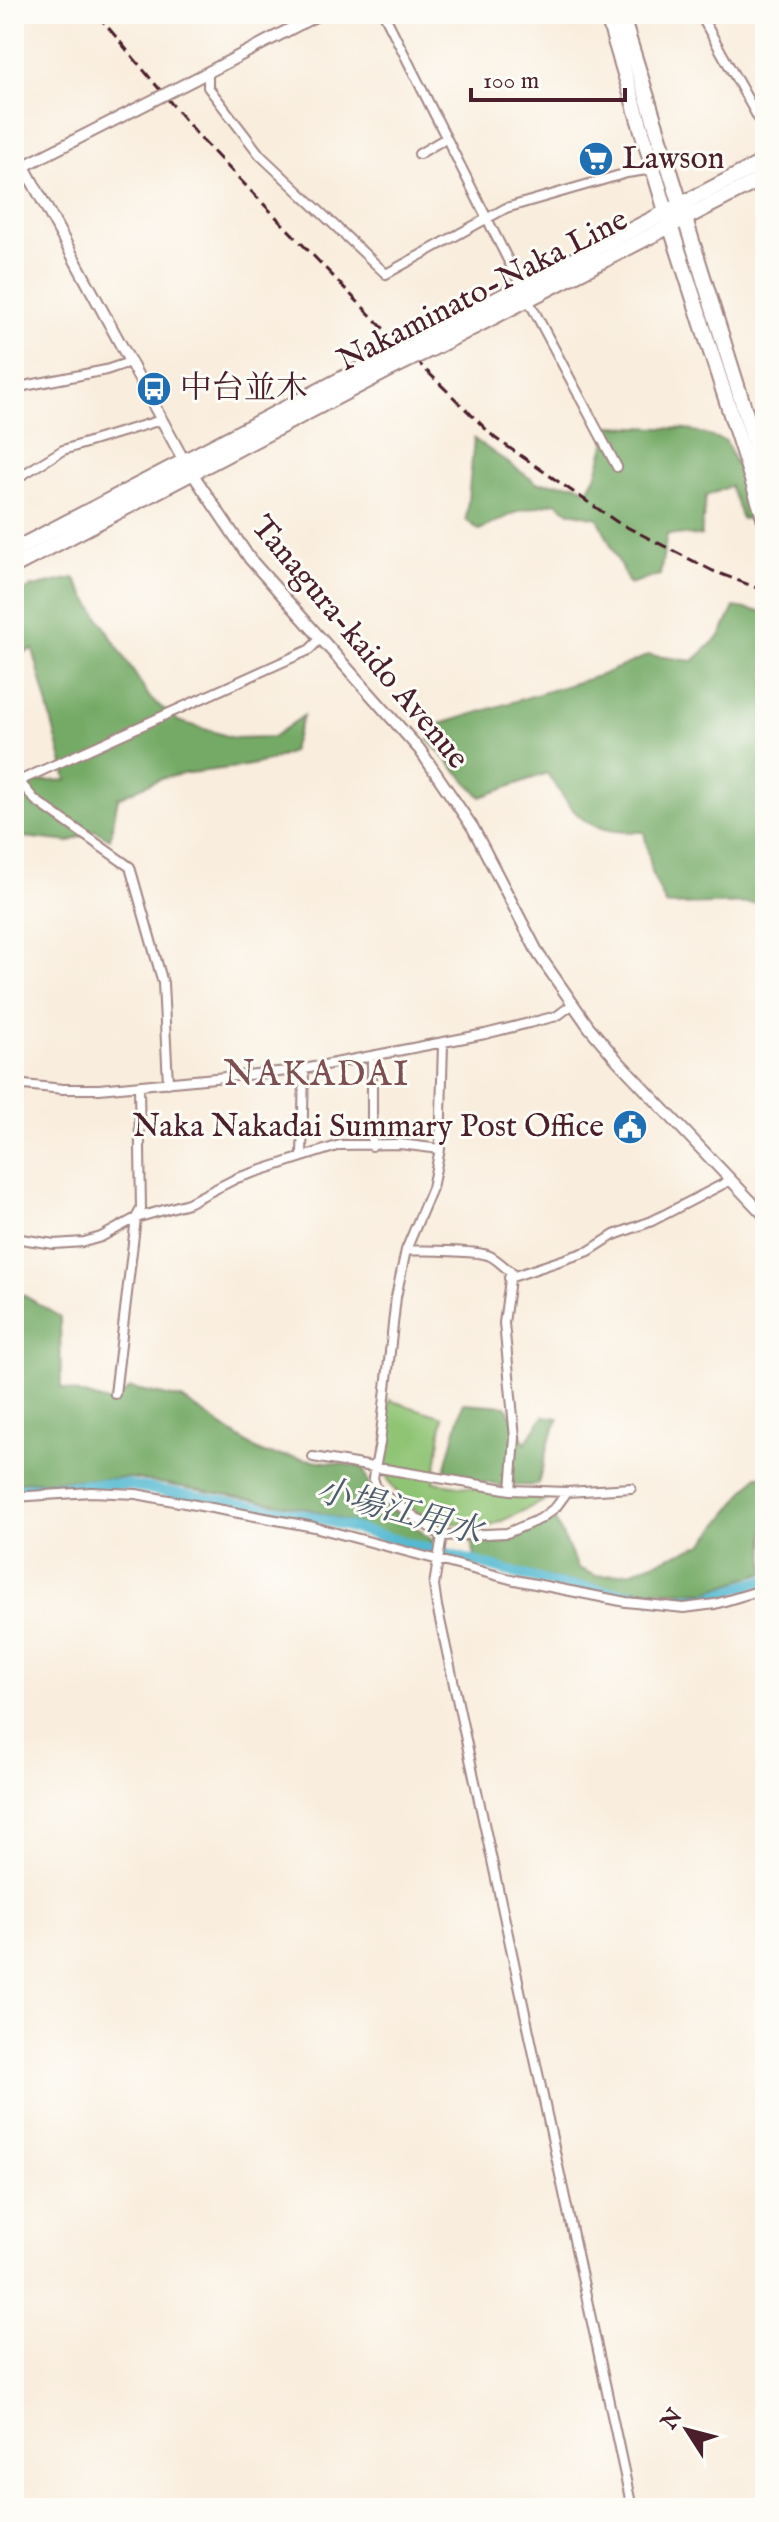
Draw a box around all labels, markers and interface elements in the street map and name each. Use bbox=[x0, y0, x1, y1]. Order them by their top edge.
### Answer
scale bar bbox=[471, 52, 625, 102]
text: 100 m bbox=[483, 66, 539, 97]
place label: Lawson bbox=[622, 139, 725, 180]
supermarket icon: Lawson bbox=[577, 140, 615, 178]
street label: Nakaminato-Naka Line bbox=[331, 200, 635, 382]
place label: 中台並木 bbox=[180, 369, 308, 410]
bus stop icon: 中台並木 bbox=[135, 370, 173, 408]
street label: Tanagura-kaido Avenue bbox=[241, 508, 477, 778]
district label: NAKADAI bbox=[223, 1052, 411, 1098]
place label: Naka Nakadai Summary Post Office bbox=[132, 1107, 604, 1148]
public building icon: Naka Nakadai Summary Post Office bbox=[611, 1108, 649, 1146]
water label: 小場江用水 bbox=[311, 1469, 490, 1556]
north arrow bbox=[647, 2390, 727, 2470]
text: N bbox=[655, 2403, 689, 2436]

